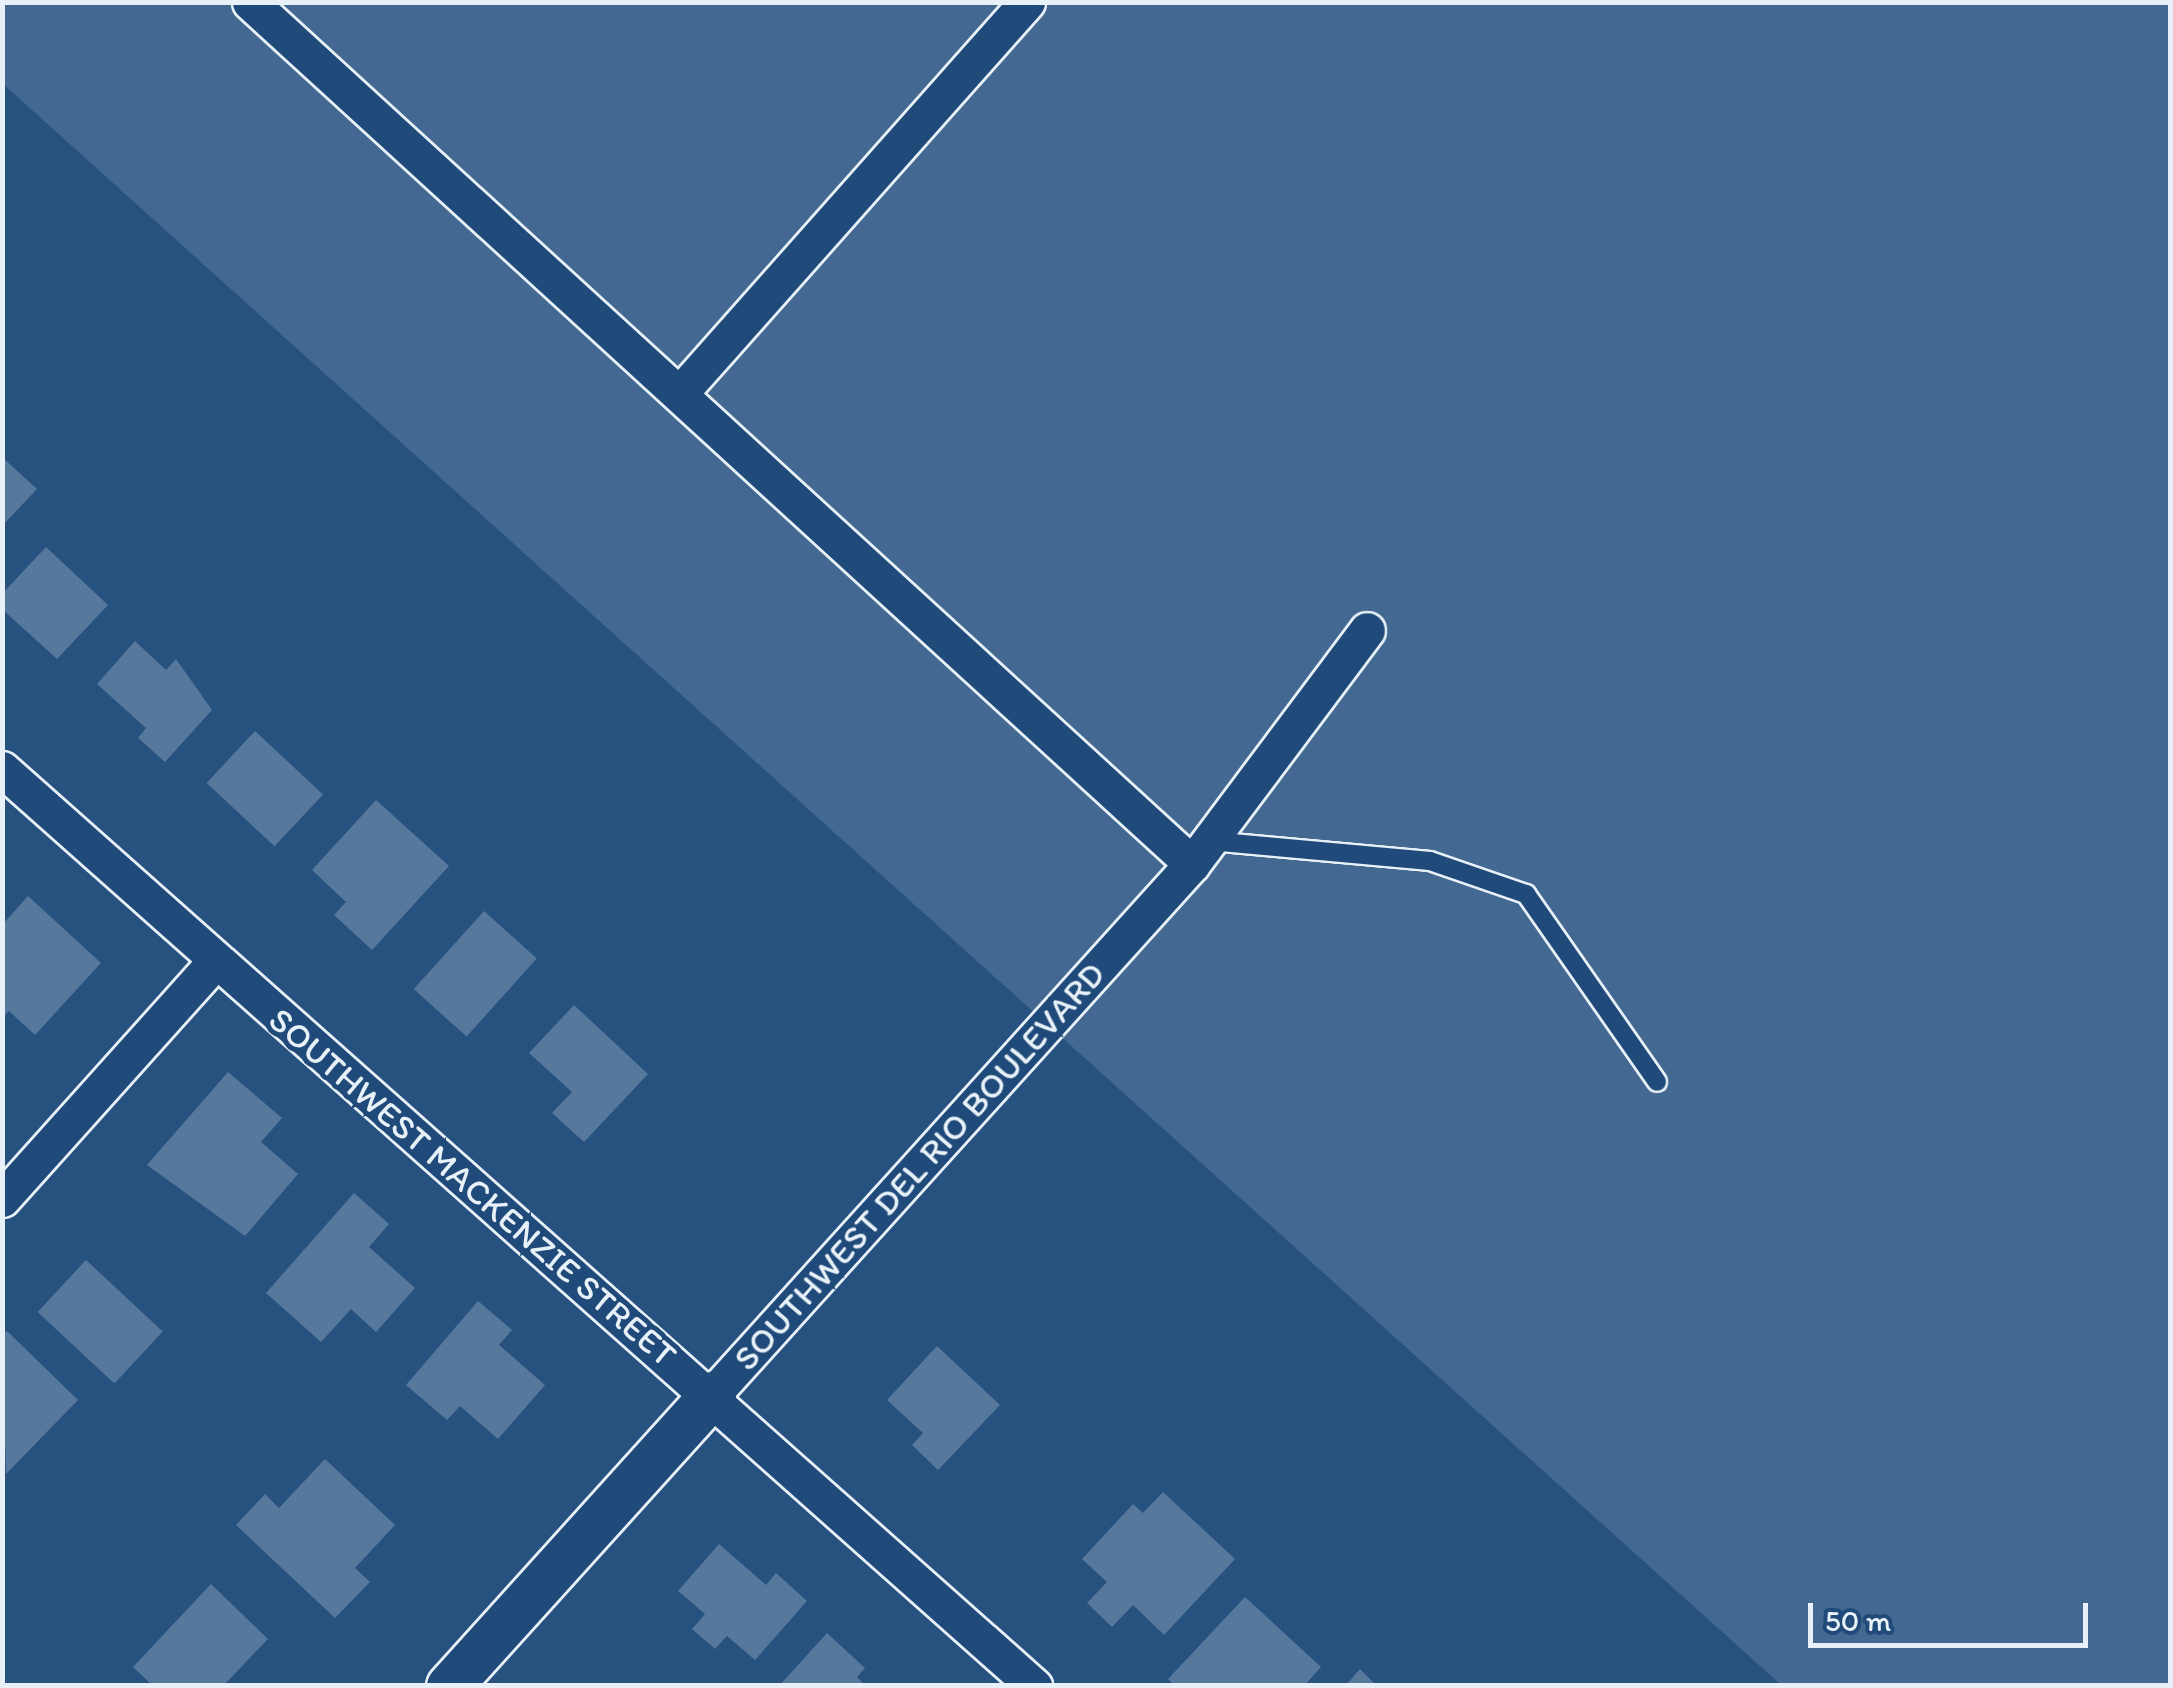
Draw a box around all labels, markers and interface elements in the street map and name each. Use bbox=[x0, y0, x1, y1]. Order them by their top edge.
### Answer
street label: SOUTHWEST DEL RIO BOULEVARD bbox=[723, 952, 1115, 1380]
street label: SOUTHWEST MACKENZIE STREET bbox=[261, 999, 685, 1375]
scale bar bbox=[1813, 1583, 2093, 1645]
text: 50 m bbox=[1825, 1602, 1891, 1639]

